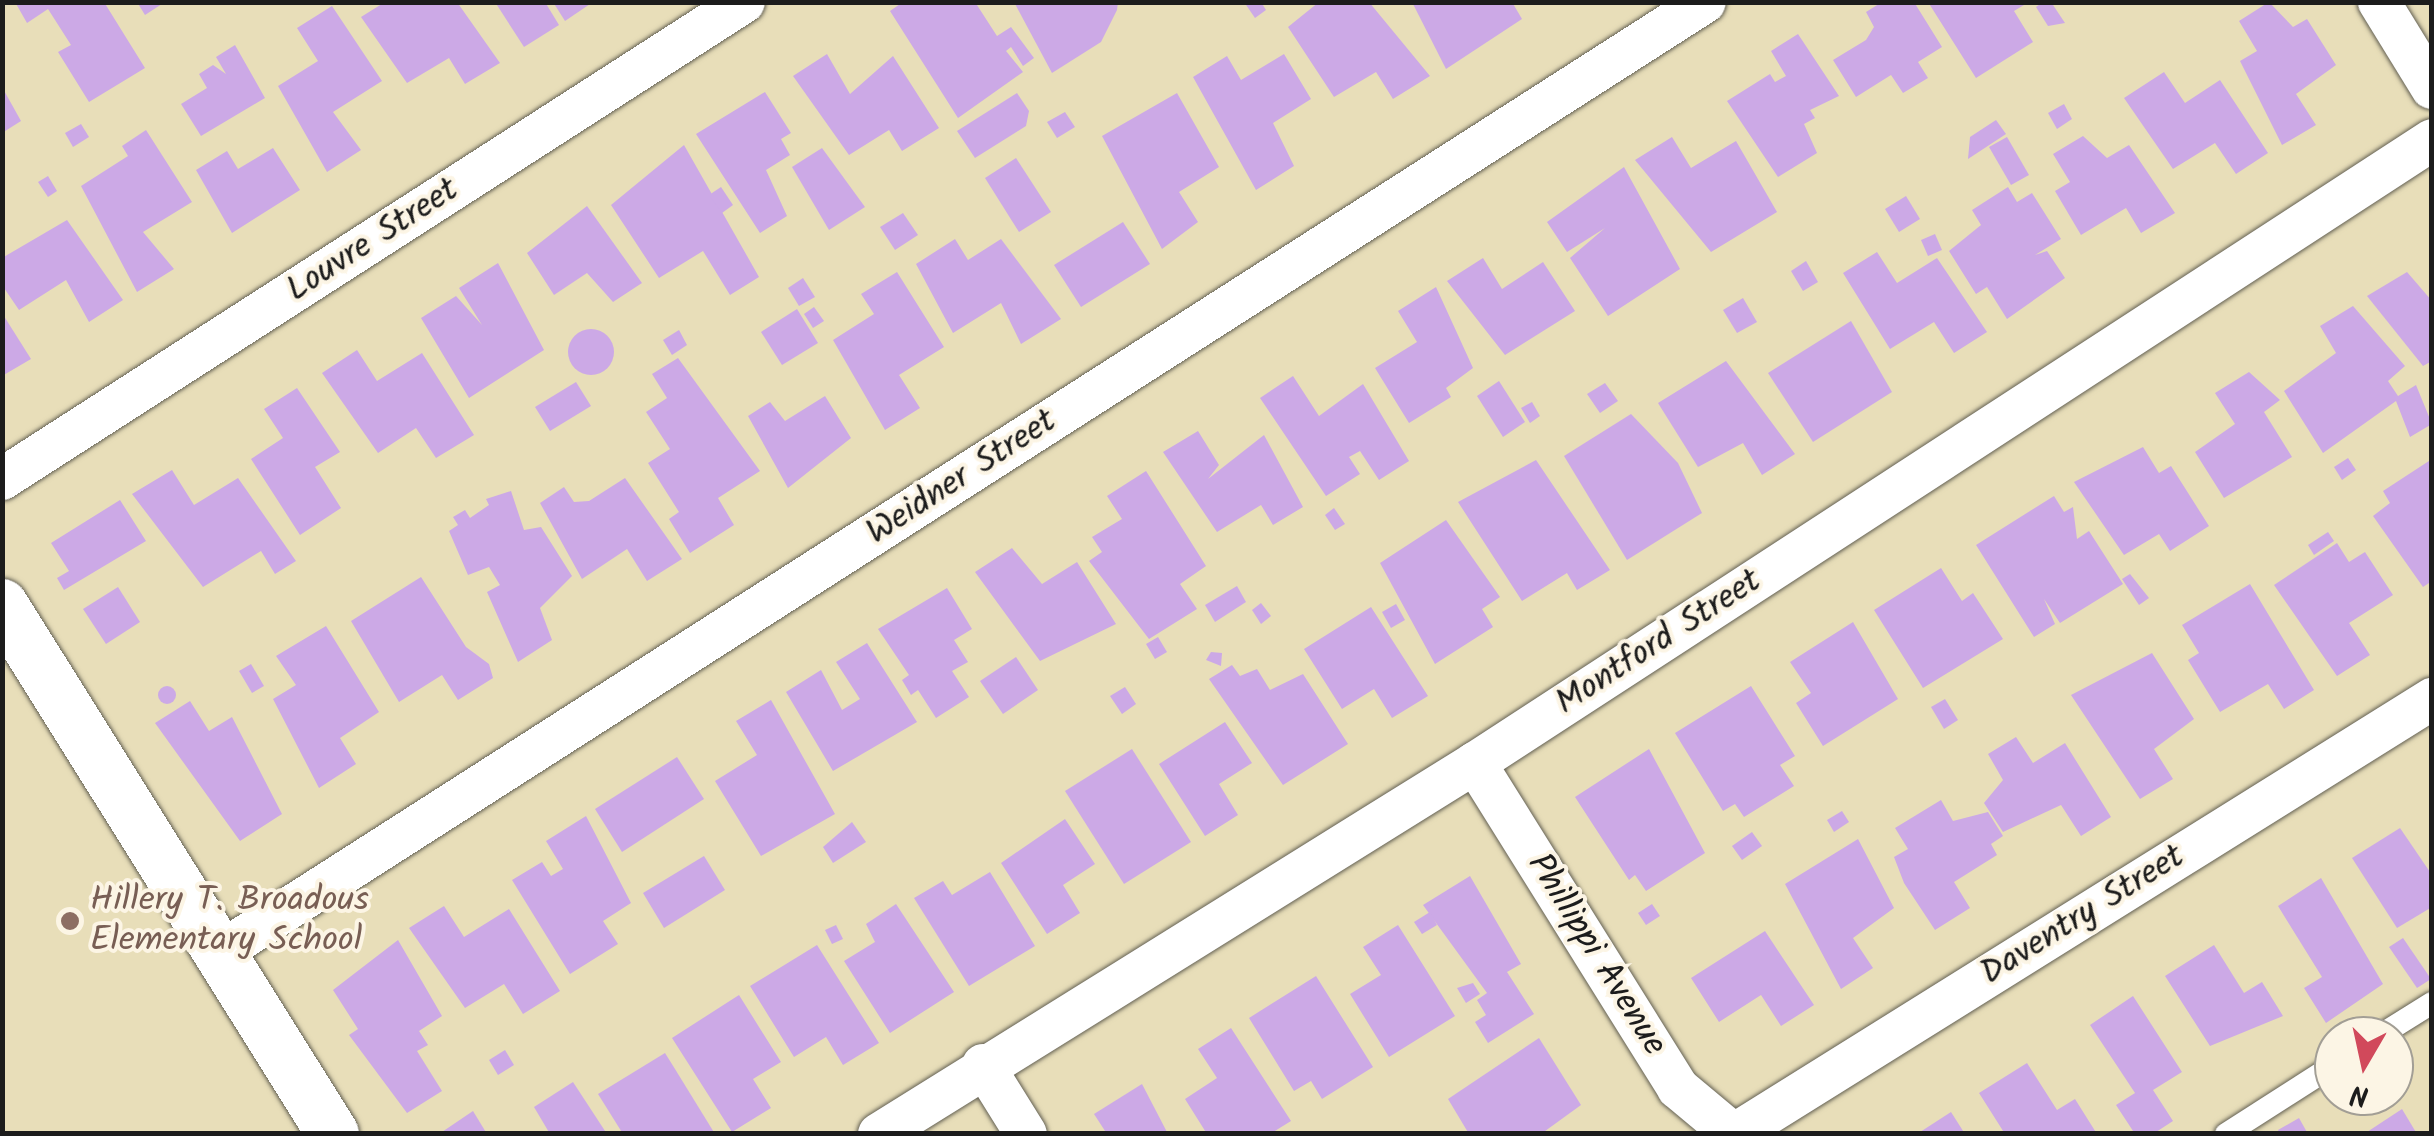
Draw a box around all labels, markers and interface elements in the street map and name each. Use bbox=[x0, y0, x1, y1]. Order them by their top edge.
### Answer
street label: Louvre Street bbox=[279, 170, 467, 312]
street label: Weidner Street bbox=[859, 401, 1065, 555]
street label: Montford Street bbox=[1548, 561, 1770, 725]
street label: Daventry Street bbox=[1973, 837, 2193, 995]
street label: Phillippi Avenue bbox=[1517, 846, 1675, 1064]
place label: Hillery T. Broadous Elementary School bbox=[90, 880, 369, 962]
marker: Hillery T. Broadous Elementary School bbox=[59, 910, 81, 932]
north arrow bbox=[2314, 1016, 2414, 1116]
text: N bbox=[2347, 1071, 2372, 1118]

